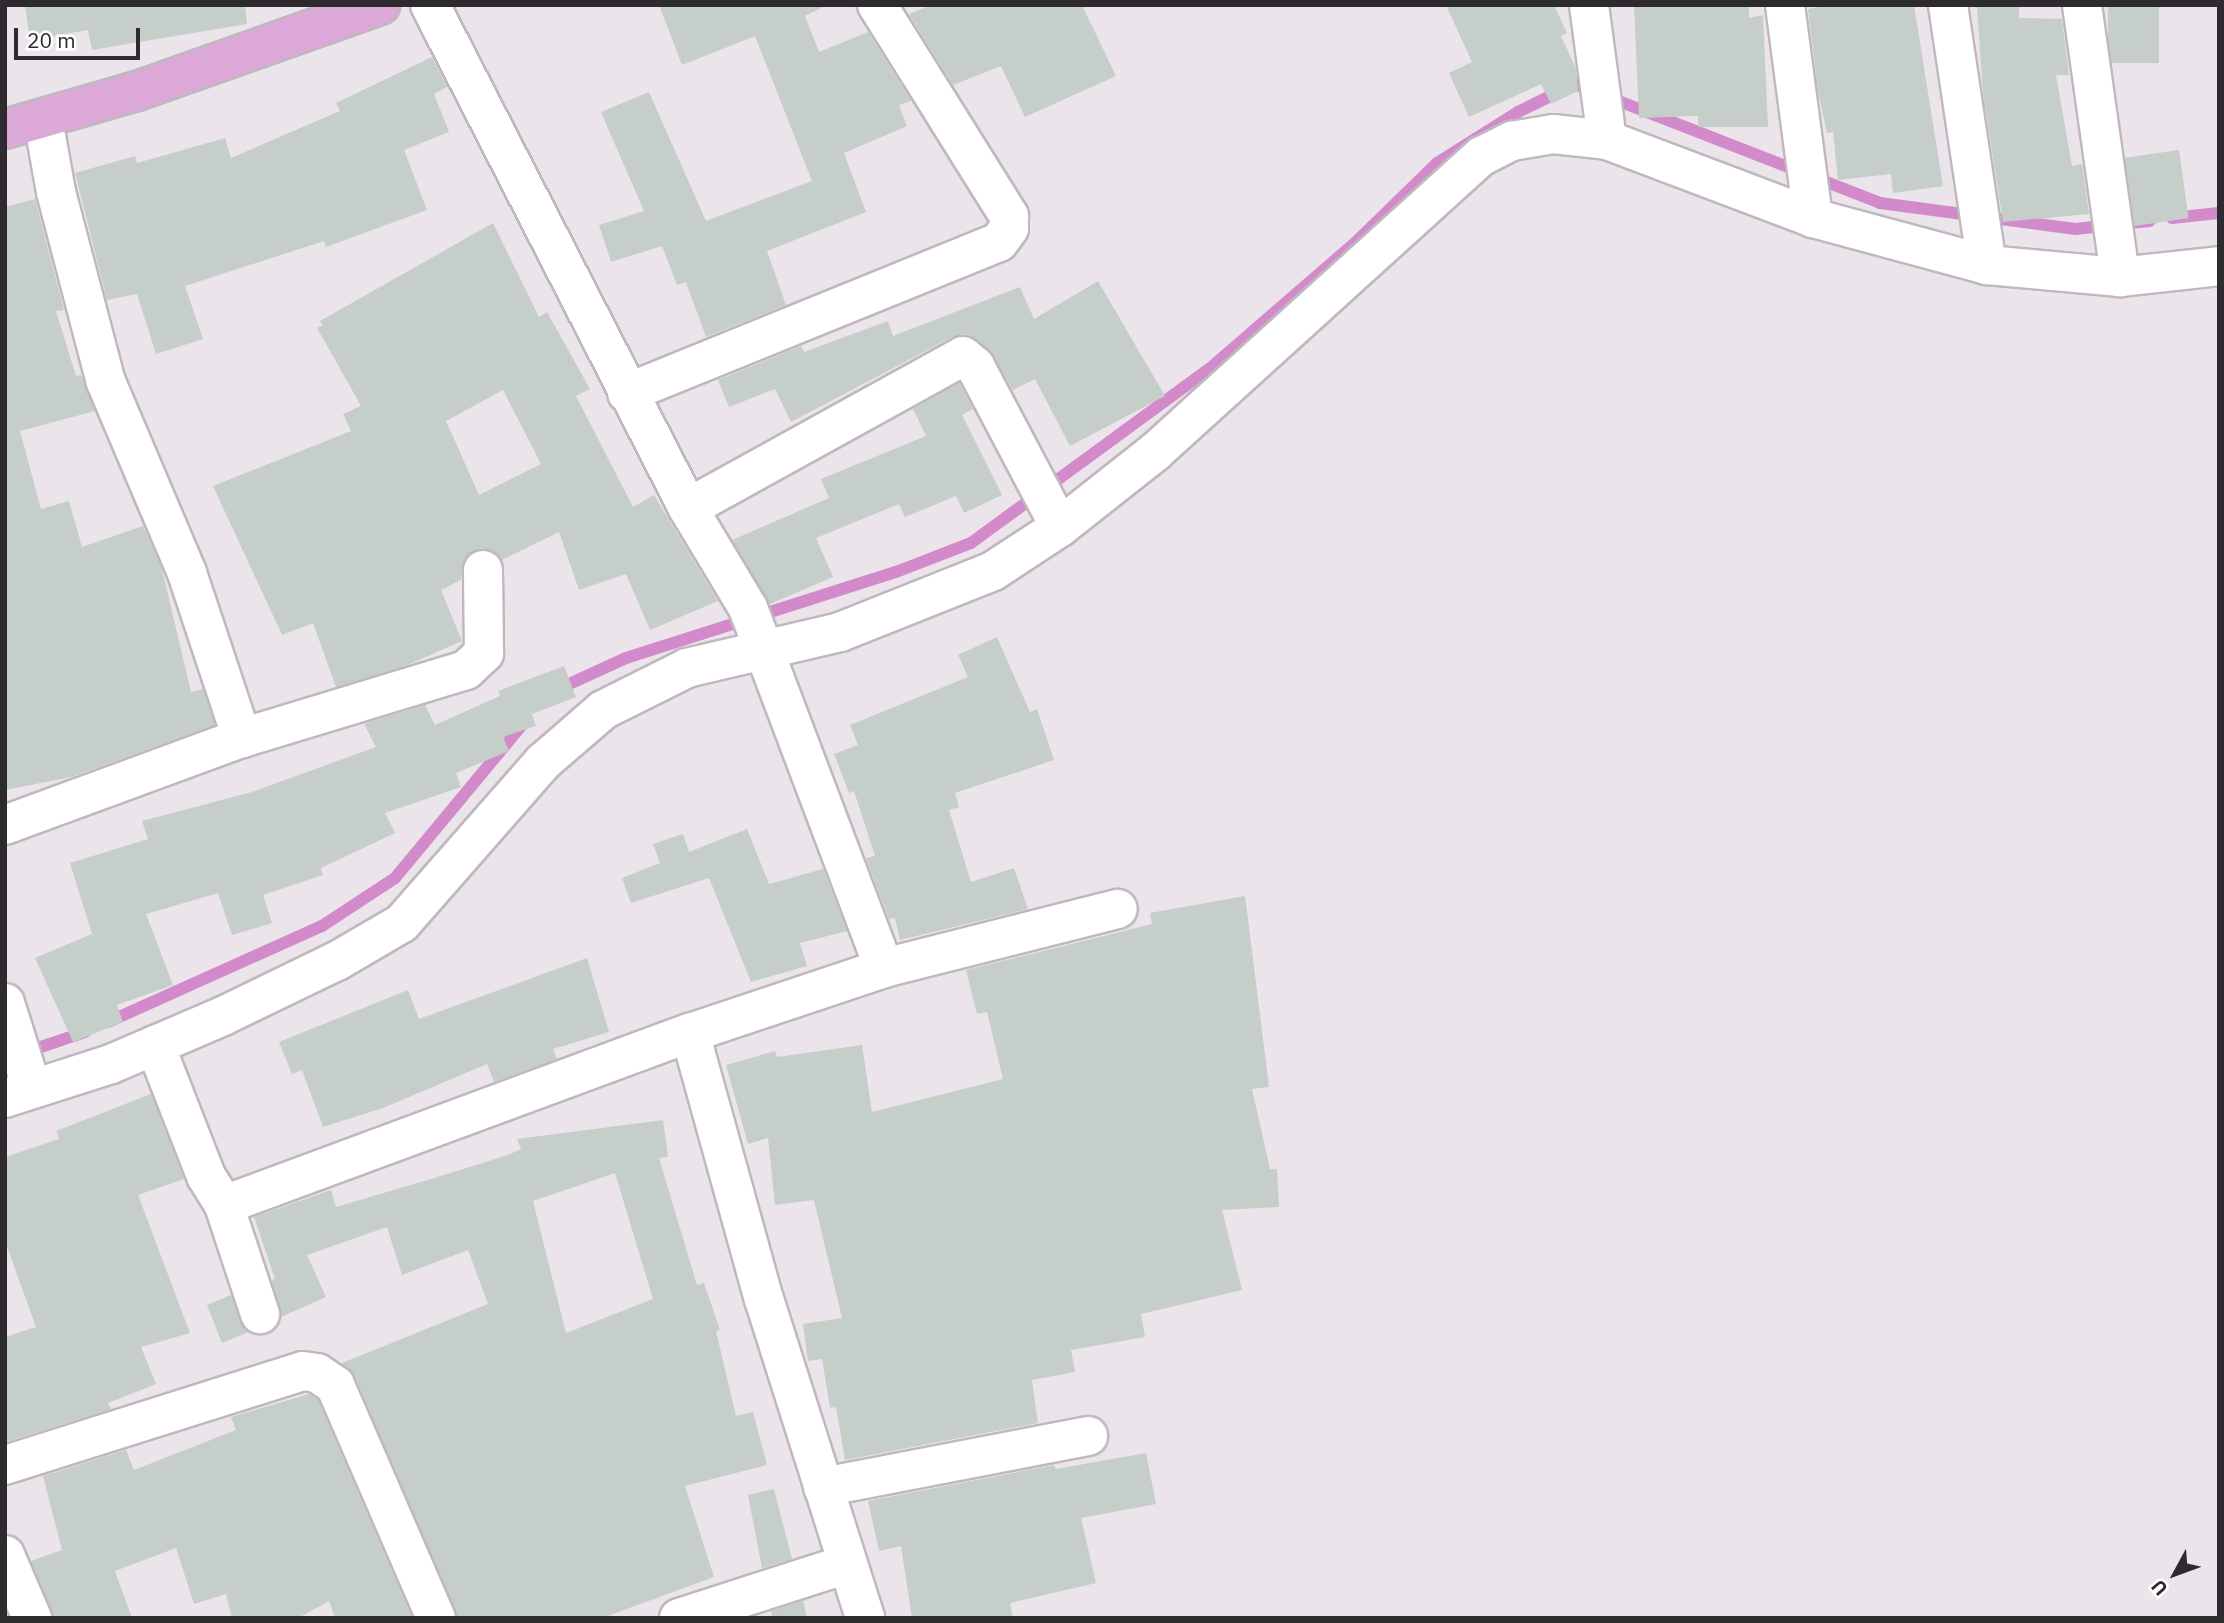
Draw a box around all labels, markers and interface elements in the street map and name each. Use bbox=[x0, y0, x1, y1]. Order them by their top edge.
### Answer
scale bar bbox=[18, 14, 144, 58]
text: 20 m bbox=[27, 26, 76, 54]
north arrow bbox=[2140, 1539, 2210, 1609]
text: U bbox=[2146, 1575, 2173, 1601]

